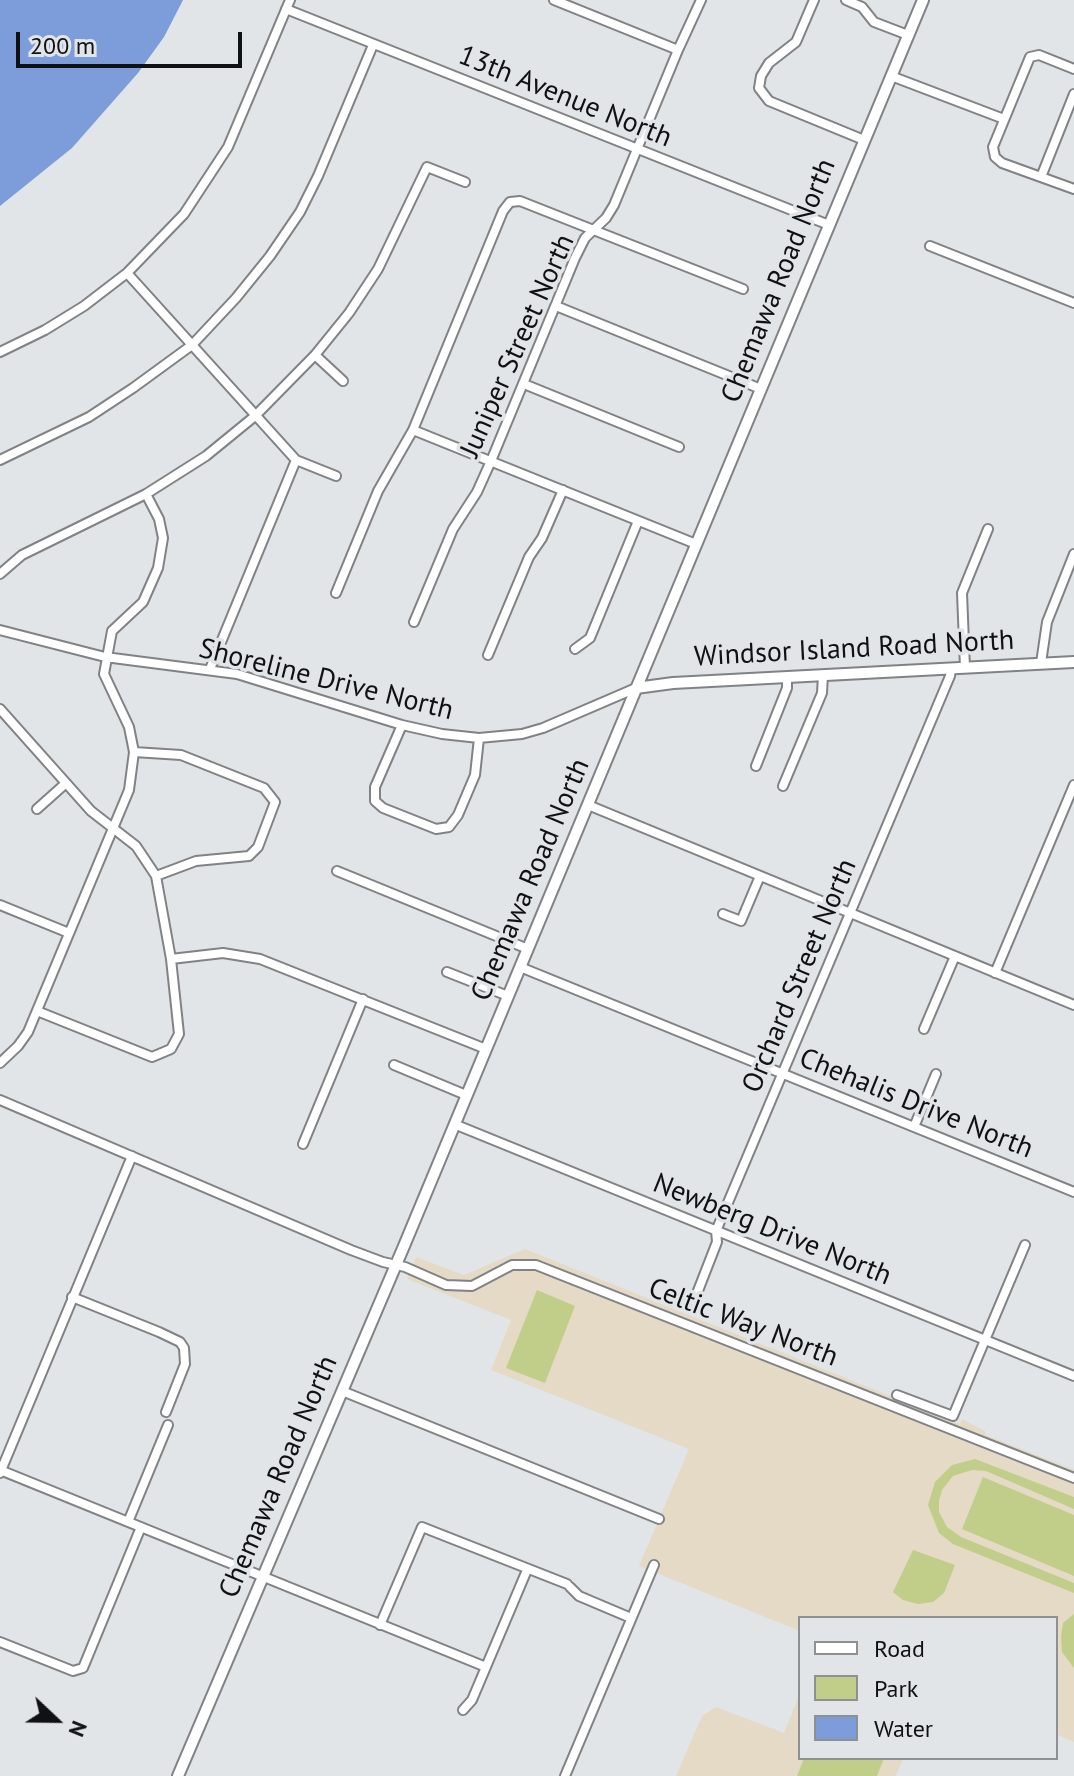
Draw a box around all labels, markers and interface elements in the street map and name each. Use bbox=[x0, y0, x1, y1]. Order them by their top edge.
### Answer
scale bar bbox=[20, 16, 246, 66]
text: 200 m bbox=[30, 30, 95, 61]
street label: 13th Avenue North bbox=[454, 39, 676, 155]
street label: Chemawa Road North bbox=[715, 154, 843, 408]
street label: Juniper Street North bbox=[454, 229, 582, 463]
street label: Windsor Island Road North bbox=[693, 624, 1015, 674]
street label: Shoreline Drive North bbox=[195, 632, 457, 728]
street label: Chemawa Road North bbox=[465, 754, 597, 1006]
street label: Orchard Street North bbox=[736, 854, 864, 1098]
street label: Chehalis Drive North bbox=[794, 1042, 1038, 1166]
street label: Newberg Drive North bbox=[648, 1167, 896, 1293]
street label: Celtic Way North bbox=[644, 1271, 842, 1375]
street label: Chemawa Road North bbox=[213, 1351, 345, 1603]
legend bbox=[798, 1616, 1058, 1760]
text: Road bbox=[874, 1633, 925, 1664]
text: Park bbox=[874, 1673, 918, 1704]
north arrow bbox=[16, 1680, 96, 1760]
text: Water bbox=[874, 1713, 933, 1744]
text: N bbox=[63, 1717, 94, 1741]

